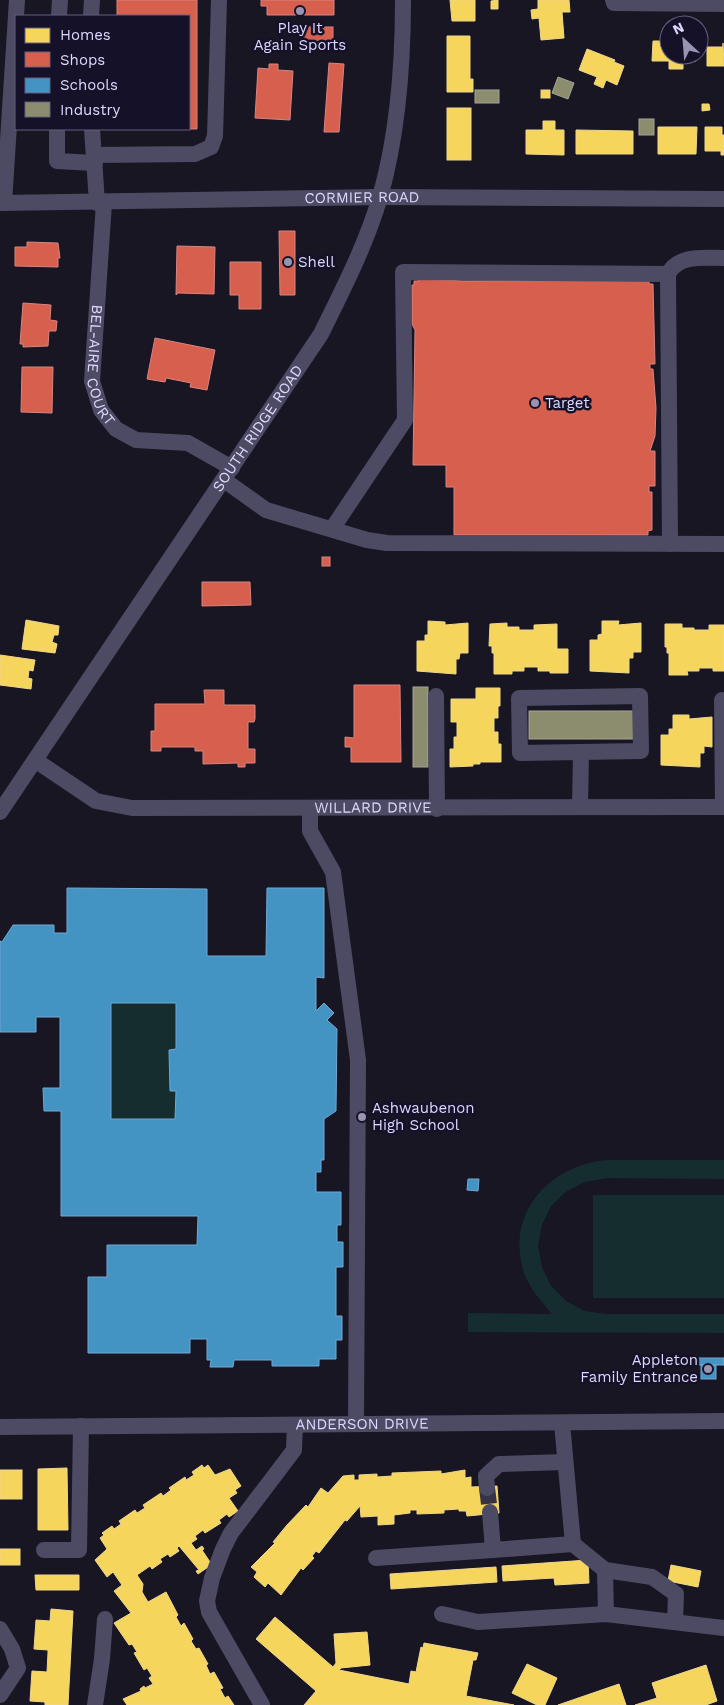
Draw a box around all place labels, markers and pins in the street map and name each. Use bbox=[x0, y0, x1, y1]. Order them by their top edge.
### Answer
marker: Play It Again Sports bbox=[294, 5, 306, 17]
place label: Play It Again Sports bbox=[254, 19, 346, 54]
place label: Shell bbox=[298, 253, 335, 271]
marker: Shell bbox=[282, 256, 294, 268]
place label: Target bbox=[545, 394, 590, 412]
marker: Target bbox=[529, 397, 541, 409]
place label: Ashwaubenon High School bbox=[372, 1099, 475, 1134]
marker: Ashwaubenon High School bbox=[356, 1111, 368, 1123]
place label: Appleton Family Entrance bbox=[580, 1351, 698, 1386]
marker: Appleton Family Entrance bbox=[702, 1363, 714, 1375]

